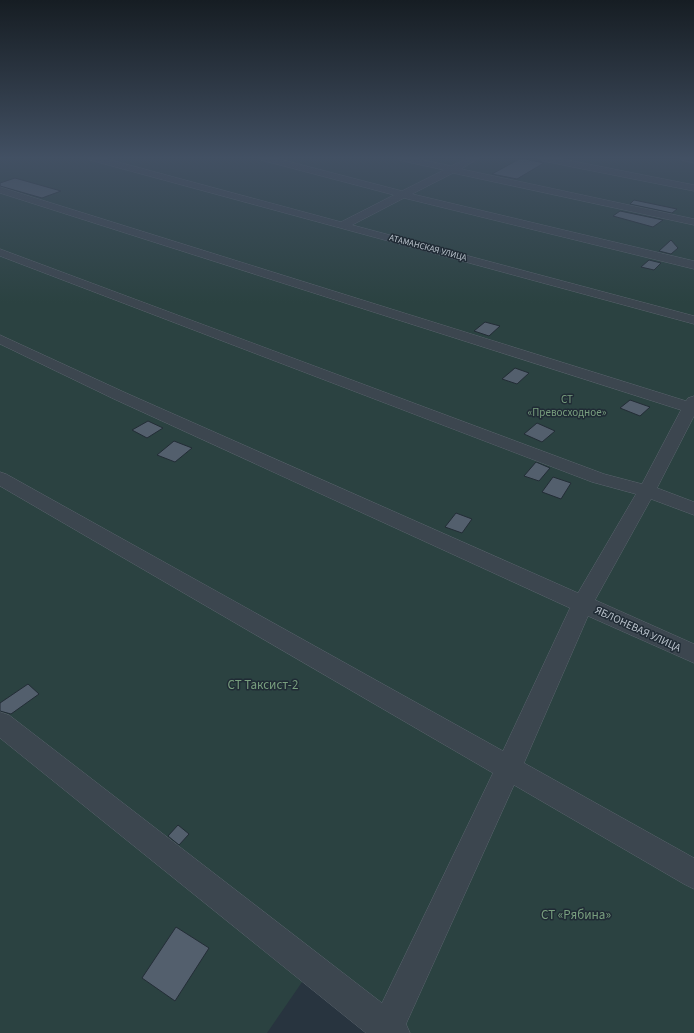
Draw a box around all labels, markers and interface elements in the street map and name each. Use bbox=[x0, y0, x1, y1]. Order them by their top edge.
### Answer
street label: АТАМАНСКАЯ УЛИЦА bbox=[388, 231, 468, 265]
park label: СТ «Превосходное» bbox=[528, 392, 607, 420]
street label: ЯБЛОНЕВАЯ УЛИЦА bbox=[593, 603, 683, 655]
park label: СТ Таксист-2 bbox=[228, 676, 298, 694]
park label: СТ «Рябина» bbox=[541, 906, 611, 924]

